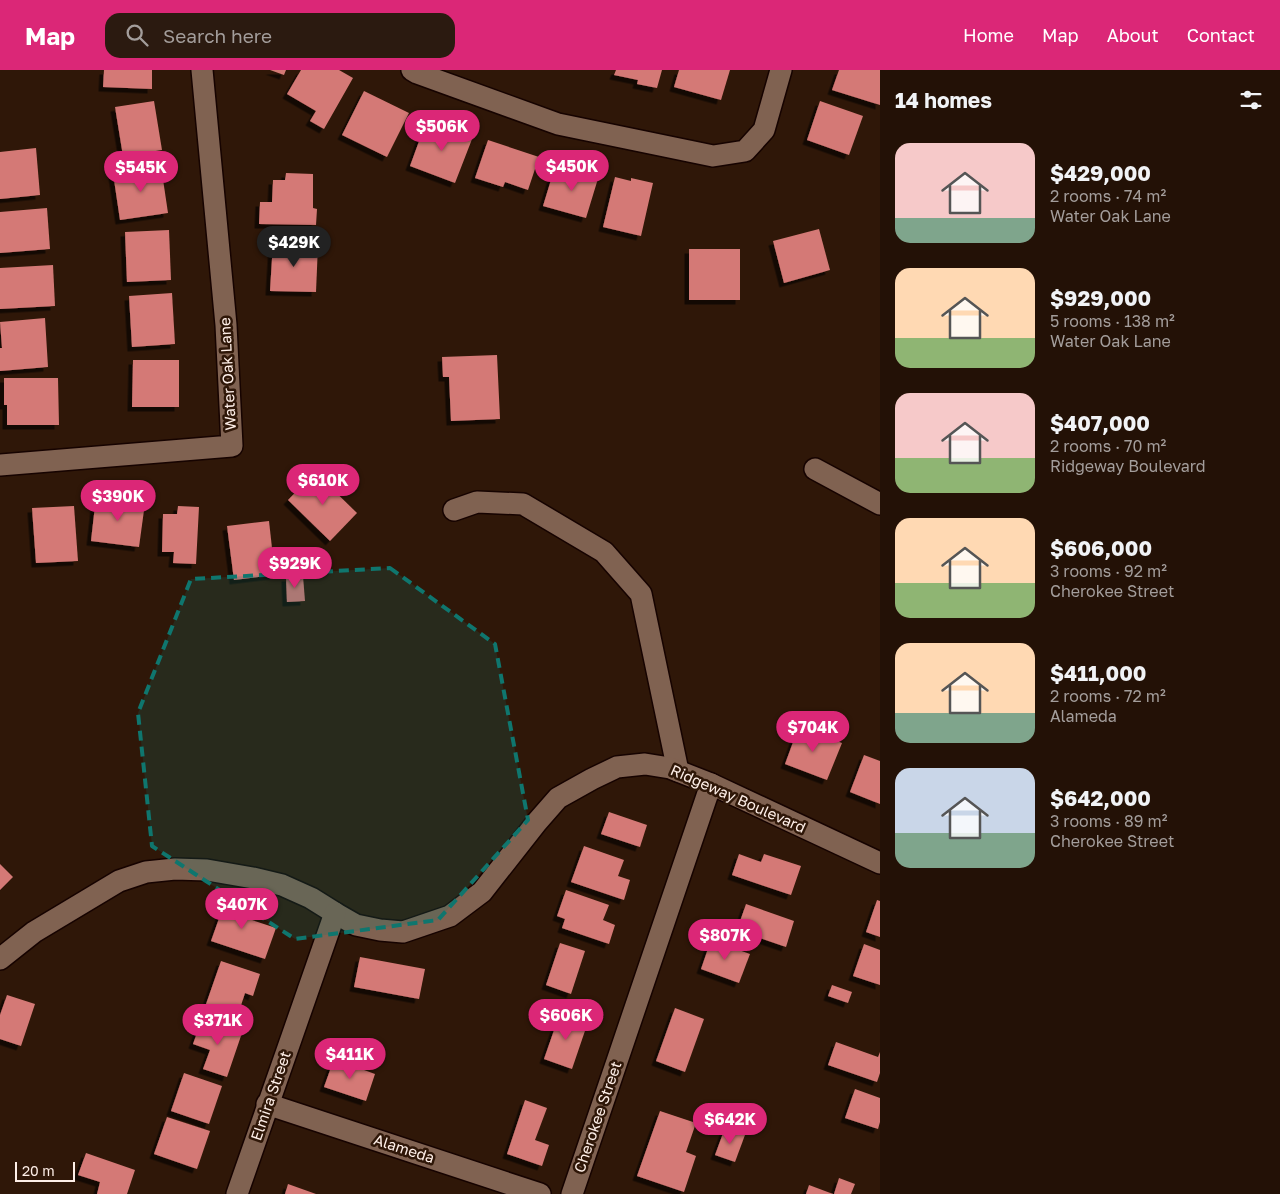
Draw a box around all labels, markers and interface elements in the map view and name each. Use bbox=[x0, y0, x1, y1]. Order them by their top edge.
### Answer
search box bbox=[105, 13, 455, 58]
text: Map bbox=[25, 21, 75, 50]
icon: search bbox=[123, 21, 151, 49]
text: Search here bbox=[163, 24, 272, 47]
text: Home bbox=[963, 24, 1014, 46]
text: Map bbox=[1042, 24, 1079, 46]
text: About bbox=[1107, 24, 1159, 46]
text: Contact bbox=[1187, 24, 1255, 46]
icon: filters bbox=[1237, 86, 1265, 114]
text: 14 homes bbox=[895, 87, 992, 113]
pin: $506K bbox=[407, 109, 477, 152]
text: $506K bbox=[416, 116, 468, 136]
pin: $545K bbox=[106, 150, 176, 193]
pin: $450K bbox=[537, 150, 607, 192]
text: $450K bbox=[546, 156, 598, 176]
text: $545K bbox=[115, 157, 167, 177]
text: $429,000 bbox=[1050, 160, 1151, 186]
icon: home bbox=[935, 163, 995, 223]
text: 2 rooms · 74 m² bbox=[1050, 186, 1166, 206]
text: Water Oak Lane bbox=[1050, 206, 1171, 226]
pin: $429K bbox=[259, 226, 329, 268]
text: $429K bbox=[268, 232, 320, 252]
text: $929,000 bbox=[1050, 285, 1151, 311]
icon: home bbox=[935, 288, 995, 348]
text: 5 rooms · 138 m² bbox=[1050, 311, 1175, 331]
street label: Water Oak Lane bbox=[215, 317, 239, 431]
text: Water Oak Lane bbox=[1050, 331, 1171, 351]
text: $407,000 bbox=[1050, 410, 1150, 436]
icon: home bbox=[935, 413, 995, 473]
text: 2 rooms · 70 m² bbox=[1050, 436, 1166, 456]
text: Ridgeway Boulevard bbox=[1050, 456, 1206, 476]
pin: $610K bbox=[288, 464, 358, 506]
text: $610K bbox=[297, 470, 349, 490]
pin: $390K bbox=[83, 480, 153, 522]
text: $390K bbox=[92, 486, 144, 506]
text: $606,000 bbox=[1050, 535, 1152, 561]
icon: home bbox=[935, 538, 995, 598]
pin: $929K bbox=[260, 546, 330, 589]
text: $929K bbox=[269, 553, 321, 573]
text: 3 rooms · 92 m² bbox=[1050, 561, 1167, 581]
text: Cherokee Street bbox=[1050, 581, 1174, 601]
text: $411,000 bbox=[1050, 660, 1147, 686]
icon: home bbox=[935, 663, 995, 723]
text: 2 rooms · 72 m² bbox=[1050, 686, 1166, 706]
text: Alameda bbox=[1050, 706, 1117, 726]
pin: $704K bbox=[778, 710, 848, 753]
text: $704K bbox=[787, 717, 839, 737]
street label: Ridgeway Boulevard bbox=[668, 760, 809, 836]
text: $642,000 bbox=[1050, 785, 1151, 811]
icon: home bbox=[935, 788, 995, 848]
text: 3 rooms · 89 m² bbox=[1050, 811, 1167, 831]
text: Cherokee Street bbox=[1050, 831, 1174, 851]
pin: $407K bbox=[207, 888, 277, 930]
text: $407K bbox=[216, 894, 268, 914]
pin: $807K bbox=[690, 918, 760, 961]
text: $807K bbox=[699, 925, 751, 945]
pin: $606K bbox=[531, 998, 601, 1041]
pin: $371K bbox=[183, 1004, 253, 1046]
text: $606K bbox=[539, 1005, 593, 1025]
text: $371K bbox=[193, 1010, 243, 1030]
pin: $411K bbox=[315, 1038, 385, 1080]
text: $411K bbox=[326, 1044, 374, 1064]
street label: Elmira Street bbox=[246, 1049, 294, 1143]
street label: Cherokee Street bbox=[570, 1059, 625, 1175]
pin: $642K bbox=[695, 1102, 765, 1145]
text: $642K bbox=[704, 1109, 756, 1129]
street label: Alameda bbox=[372, 1130, 437, 1166]
scale bar bbox=[15, 1159, 75, 1182]
text: 20 m bbox=[22, 1162, 55, 1179]

